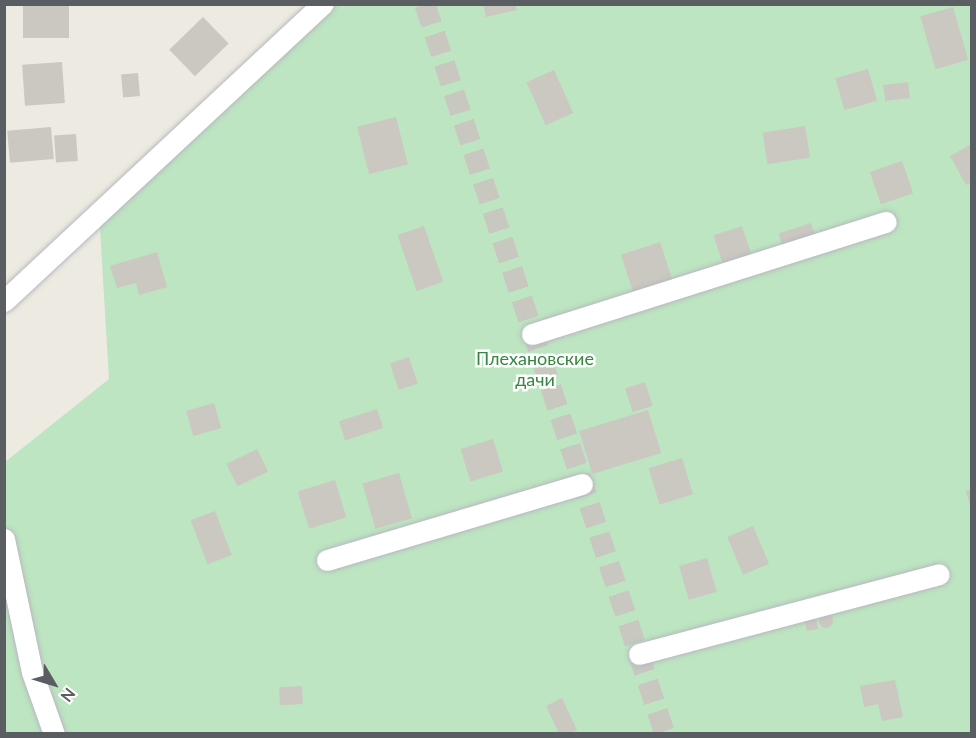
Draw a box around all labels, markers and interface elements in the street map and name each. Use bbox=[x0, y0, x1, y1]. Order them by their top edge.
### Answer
park label: Плехановские дачи bbox=[476, 348, 594, 391]
north arrow bbox=[24, 654, 84, 714]
text: N bbox=[57, 685, 80, 706]

